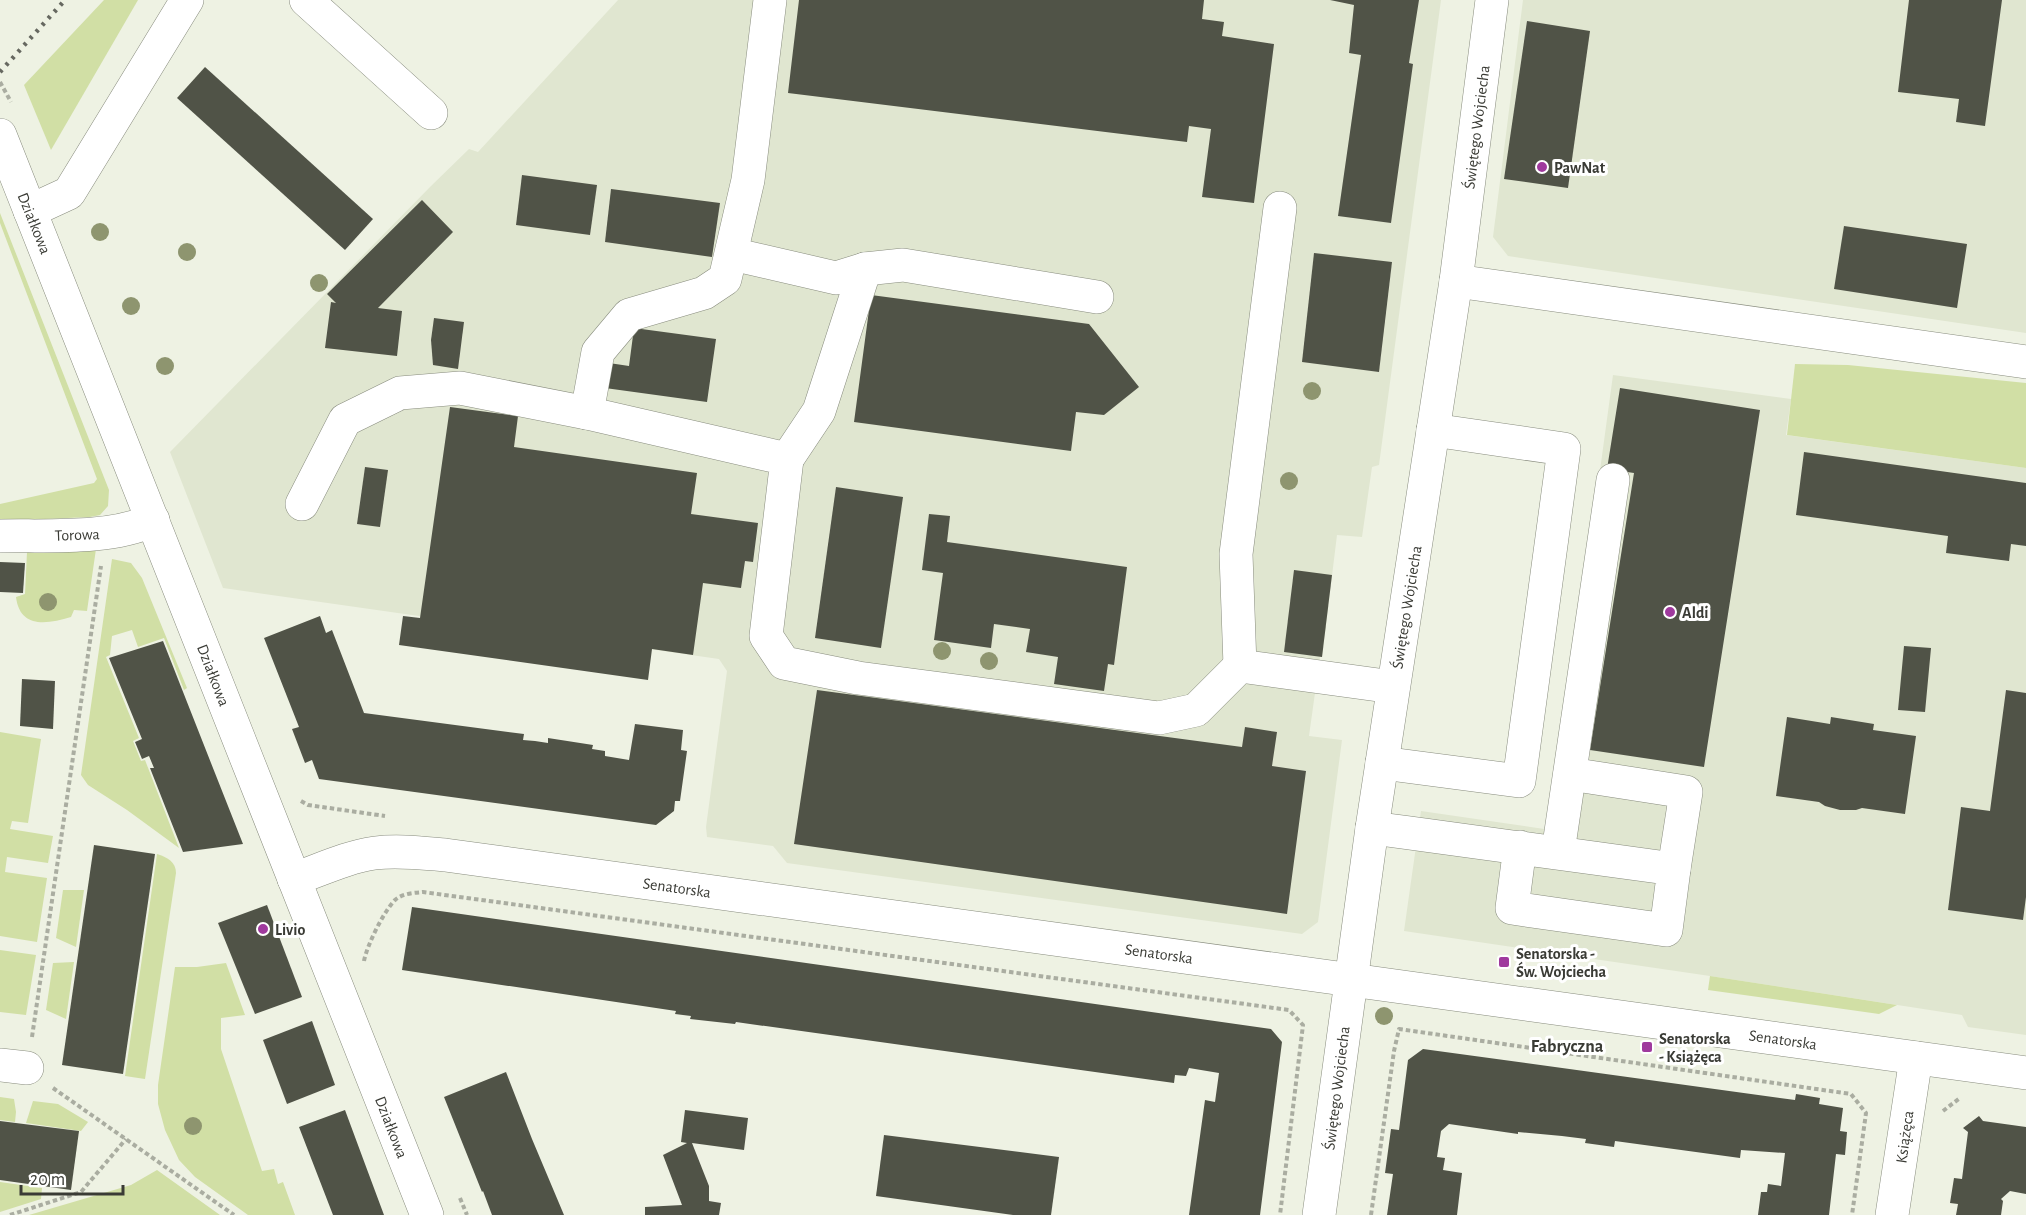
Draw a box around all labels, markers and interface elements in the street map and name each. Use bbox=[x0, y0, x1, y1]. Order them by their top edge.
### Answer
street label: Świętego Wojciecha bbox=[1458, 64, 1494, 190]
marker: PawNat bbox=[1535, 160, 1549, 174]
place label: PawNat bbox=[1554, 160, 1606, 176]
street label: Działkowa bbox=[14, 190, 54, 256]
street label: Torowa bbox=[54, 526, 100, 544]
street label: Świętego Wojciecha bbox=[1386, 544, 1426, 670]
marker: Aldi bbox=[1663, 605, 1677, 619]
place label: Aldi bbox=[1682, 605, 1709, 621]
street label: Działkowa bbox=[194, 642, 232, 709]
street label: Senatorska bbox=[642, 875, 712, 901]
marker: Livio bbox=[256, 922, 270, 936]
place label: Livio bbox=[275, 922, 305, 938]
street label: Senatorska bbox=[1124, 941, 1194, 967]
place label: Senatorska - Św. Wojciecha bbox=[1516, 946, 1607, 981]
marker: Senatorska - Św. Wojciecha bbox=[1497, 955, 1511, 969]
street label: Świętego Wojciecha bbox=[1318, 1025, 1354, 1151]
street label: Senatorska bbox=[1748, 1027, 1818, 1053]
place label: Senatorska - Książęca bbox=[1659, 1031, 1731, 1065]
district label: Fabryczna bbox=[1531, 1038, 1604, 1056]
marker: Senatorska - Książęca bbox=[1640, 1040, 1654, 1054]
street label: Działkowa bbox=[372, 1094, 410, 1161]
street label: Książęca bbox=[1893, 1110, 1917, 1165]
scale bar bbox=[21, 1158, 123, 1196]
text: 20 m bbox=[30, 1171, 65, 1189]

